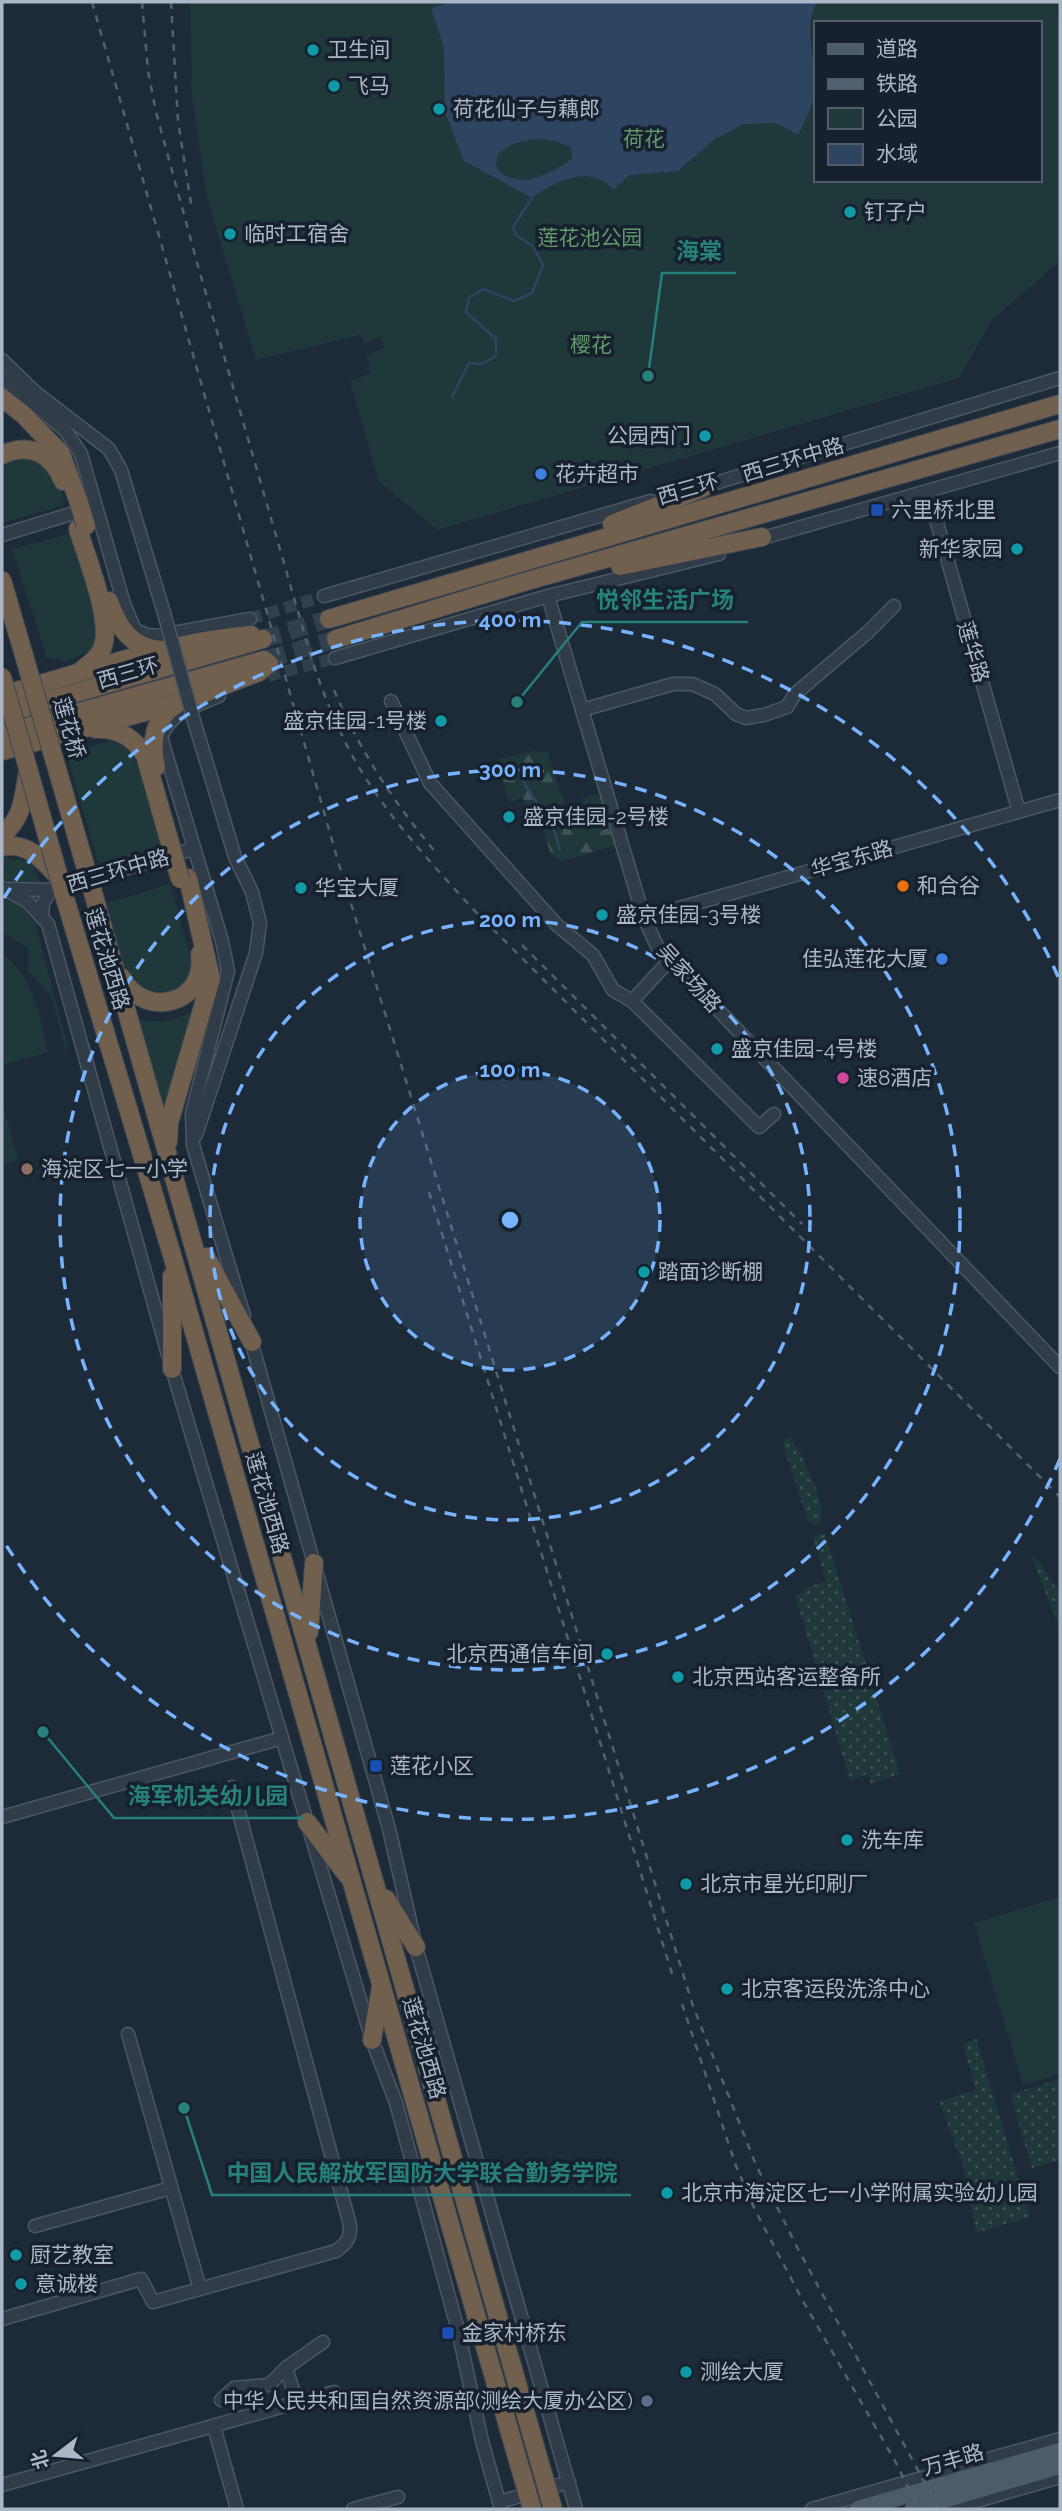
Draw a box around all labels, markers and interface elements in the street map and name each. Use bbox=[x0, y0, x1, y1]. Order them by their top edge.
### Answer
legend bbox=[814, 21, 1041, 182]
text: 道路 bbox=[876, 36, 918, 61]
place label: 卫生间 bbox=[327, 37, 390, 62]
marker: 卫生间 bbox=[305, 42, 321, 58]
text: 铁路 bbox=[876, 71, 918, 96]
place label: 飞马 bbox=[348, 73, 390, 98]
marker: 飞马 bbox=[326, 78, 342, 94]
place label: 荷花仙子与藕郎 bbox=[453, 96, 600, 121]
marker: 荷花仙子与藕郎 bbox=[431, 101, 447, 117]
text: 公园 bbox=[876, 106, 918, 131]
park label: 荷花 bbox=[623, 126, 665, 151]
text: 水域 bbox=[876, 141, 918, 166]
place label: 钉子户 bbox=[864, 199, 927, 224]
marker: 钉子户 bbox=[842, 204, 858, 220]
place label: 临时工宿舍 bbox=[244, 221, 349, 246]
park label: 莲花池公园 bbox=[538, 225, 643, 250]
marker: 临时工宿舍 bbox=[222, 226, 238, 242]
callout: 海棠 bbox=[662, 229, 736, 273]
text: 海棠 bbox=[676, 237, 722, 264]
park label: 樱花 bbox=[570, 332, 612, 357]
place label: 公园西门 bbox=[607, 423, 691, 448]
marker: 公园西门 bbox=[697, 428, 713, 444]
street label: 西三环中路 bbox=[739, 432, 847, 487]
place label: 花卉超市 bbox=[555, 461, 639, 486]
marker: 花卉超市 bbox=[533, 466, 549, 482]
street label: 西三环 bbox=[654, 468, 722, 509]
place label: 六里桥北里 bbox=[891, 497, 996, 522]
marker: 六里桥北里 bbox=[869, 502, 885, 518]
place label: 新华家园 bbox=[919, 536, 1003, 561]
marker: 新华家园 bbox=[1009, 541, 1025, 557]
callout: 悦邻生活广场 bbox=[582, 578, 748, 622]
text: 悦邻生活广场 bbox=[596, 586, 734, 613]
text: 400 m bbox=[479, 607, 541, 632]
street label: 莲华路 bbox=[953, 618, 994, 686]
street label: 西三环 bbox=[94, 652, 162, 693]
street label: 莲花桥 bbox=[49, 694, 90, 762]
place label: 盛京佳园-1号楼 bbox=[283, 708, 427, 733]
marker: 盛京佳园-1号楼 bbox=[433, 713, 449, 729]
text: 300 m bbox=[479, 757, 541, 782]
place label: 盛京佳园-2号楼 bbox=[523, 804, 669, 829]
marker: 盛京佳园-2号楼 bbox=[501, 809, 517, 825]
street label: 华宝东路 bbox=[808, 835, 896, 882]
street label: 西三环中路 bbox=[64, 844, 172, 897]
place label: 和合谷 bbox=[917, 873, 980, 898]
place label: 华宝大厦 bbox=[315, 875, 399, 900]
marker: 和合谷 bbox=[895, 878, 911, 894]
marker: 华宝大厦 bbox=[293, 880, 309, 896]
place label: 盛京佳园-3号楼 bbox=[616, 902, 761, 927]
street label: 莲花池西路 bbox=[80, 905, 135, 1013]
text: 200 m bbox=[479, 907, 541, 932]
marker: 盛京佳园-3号楼 bbox=[594, 907, 610, 923]
street label: 吴家场路 bbox=[652, 938, 727, 1017]
place label: 佳弘莲花大厦 bbox=[802, 946, 928, 971]
marker: 佳弘莲花大厦 bbox=[934, 951, 950, 967]
place label: 盛京佳园-4号楼 bbox=[731, 1036, 877, 1061]
marker: 盛京佳园-4号楼 bbox=[709, 1041, 725, 1057]
text: 100 m bbox=[480, 1057, 540, 1082]
place label: 速8酒店 bbox=[857, 1065, 932, 1090]
marker: 速8酒店 bbox=[835, 1070, 851, 1086]
place label: 海淀区七一小学 bbox=[41, 1156, 188, 1181]
marker: 海淀区七一小学 bbox=[19, 1161, 35, 1177]
centre of rings bbox=[498, 1208, 522, 1232]
place label: 踏面诊断棚 bbox=[658, 1259, 763, 1284]
marker: 踏面诊断棚 bbox=[636, 1264, 652, 1280]
street label: 莲花池西路 bbox=[241, 1449, 294, 1557]
place label: 北京西通信车间 bbox=[446, 1641, 593, 1666]
marker: 北京西通信车间 bbox=[599, 1646, 615, 1662]
place label: 北京西站客运整备所 bbox=[692, 1664, 881, 1689]
marker: 北京西站客运整备所 bbox=[670, 1669, 686, 1685]
place label: 莲花小区 bbox=[390, 1753, 474, 1778]
marker: 莲花小区 bbox=[368, 1758, 384, 1774]
callout: 海军机关幼儿园 bbox=[114, 1774, 303, 1818]
text: 海军机关幼儿园 bbox=[128, 1782, 289, 1809]
place label: 洗车库 bbox=[861, 1827, 924, 1852]
marker: 洗车库 bbox=[839, 1832, 855, 1848]
place label: 北京市星光印刷厂 bbox=[700, 1871, 868, 1896]
marker: 北京市星光印刷厂 bbox=[678, 1876, 694, 1892]
place label: 北京客运段洗涤中心 bbox=[741, 1976, 930, 2001]
marker: 北京客运段洗涤中心 bbox=[719, 1981, 735, 1997]
street label: 莲花池西路 bbox=[398, 1994, 451, 2102]
callout: 中国人民解放军国防大学联合勤务学院 bbox=[212, 2151, 631, 2195]
text: 中国人民解放军国防大学联合勤务学院 bbox=[227, 2159, 618, 2186]
place label: 北京市海淀区七一小学附属实验幼儿园 bbox=[681, 2180, 1038, 2205]
marker: 北京市海淀区七一小学附属实验幼儿园 bbox=[659, 2185, 675, 2201]
place label: 厨艺教室 bbox=[30, 2242, 114, 2267]
marker: 厨艺教室 bbox=[8, 2247, 24, 2263]
place label: 意诚楼 bbox=[35, 2271, 98, 2296]
marker: 意诚楼 bbox=[13, 2276, 29, 2292]
place label: 金家村桥东 bbox=[462, 2320, 567, 2345]
marker: 金家村桥东 bbox=[440, 2325, 456, 2341]
place label: 测绘大厦 bbox=[700, 2359, 784, 2384]
marker: 测绘大厦 bbox=[678, 2364, 694, 2380]
place label: 中华人民共和国自然资源部(测绘大厦办公区) bbox=[223, 2388, 633, 2413]
marker: 中华人民共和国自然资源部(测绘大厦办公区) bbox=[639, 2393, 655, 2409]
north arrow bbox=[21, 2420, 91, 2490]
street label: 万丰路 bbox=[919, 2439, 987, 2480]
text: 北 bbox=[26, 2448, 53, 2472]

